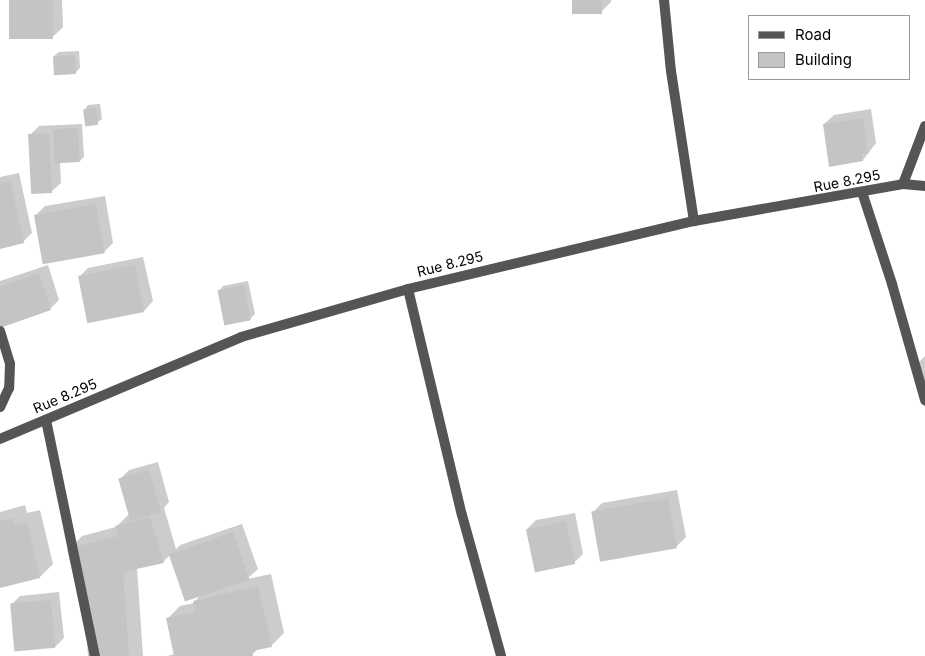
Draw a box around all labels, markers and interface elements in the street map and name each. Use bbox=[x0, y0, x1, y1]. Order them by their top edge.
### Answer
legend bbox=[748, 15, 910, 80]
text: Road bbox=[795, 25, 831, 44]
text: Building bbox=[795, 50, 852, 69]
street label: Rue 8.295 bbox=[812, 166, 882, 196]
street label: Rue 8.295 bbox=[415, 248, 485, 280]
street label: Rue 8.295 bbox=[31, 375, 99, 417]

